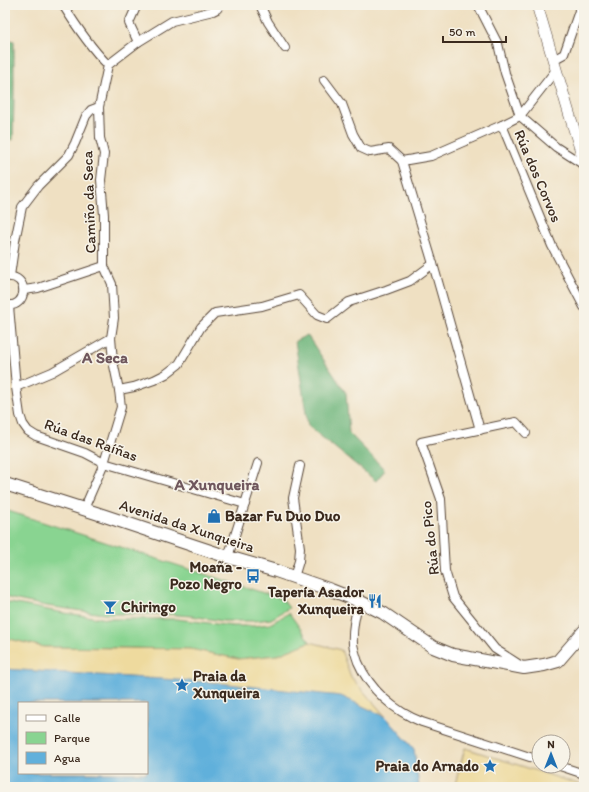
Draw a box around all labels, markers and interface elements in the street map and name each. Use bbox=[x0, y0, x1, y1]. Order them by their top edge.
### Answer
scale bar bbox=[443, 18, 506, 44]
text: 50 m bbox=[449, 25, 475, 39]
street label: Rúa dos Corvos bbox=[510, 127, 566, 225]
street label: Camiño da Seca bbox=[78, 150, 100, 254]
district label: A Seca bbox=[81, 348, 128, 367]
street label: Rúa das Raíñas bbox=[42, 415, 140, 465]
district label: A Xunqueira bbox=[174, 475, 260, 495]
street label: Avenida da Xunqueira bbox=[117, 496, 257, 556]
street label: Rúa do Pico bbox=[417, 500, 443, 576]
place label: Bazar Fu Duo Duo bbox=[225, 507, 341, 525]
shop icon: Bazar Fu Duo Duo bbox=[206, 508, 222, 524]
place label: Moaña - Pozo Negro bbox=[170, 558, 242, 594]
bus stop icon: Moaña - Pozo Negro bbox=[245, 568, 261, 584]
place label: Tapería Asador Xunqueira bbox=[267, 583, 365, 619]
restaurant icon: Tapería Asador Xunqueira bbox=[367, 593, 383, 609]
place label: Chiringo bbox=[121, 598, 176, 617]
bar icon: Chiringo bbox=[102, 599, 118, 615]
place label: Praia da Xunqueira bbox=[193, 667, 260, 703]
place icon: Praia da Xunqueira bbox=[174, 677, 190, 693]
legend bbox=[18, 702, 148, 774]
text: Calle bbox=[54, 711, 81, 725]
text: Parque bbox=[54, 731, 90, 745]
north arrow bbox=[531, 734, 571, 774]
text: N bbox=[547, 738, 555, 751]
text: Agua bbox=[54, 751, 80, 765]
place label: Praia do Arnado bbox=[376, 757, 479, 775]
place icon: Praia do Arnado bbox=[482, 758, 498, 774]

